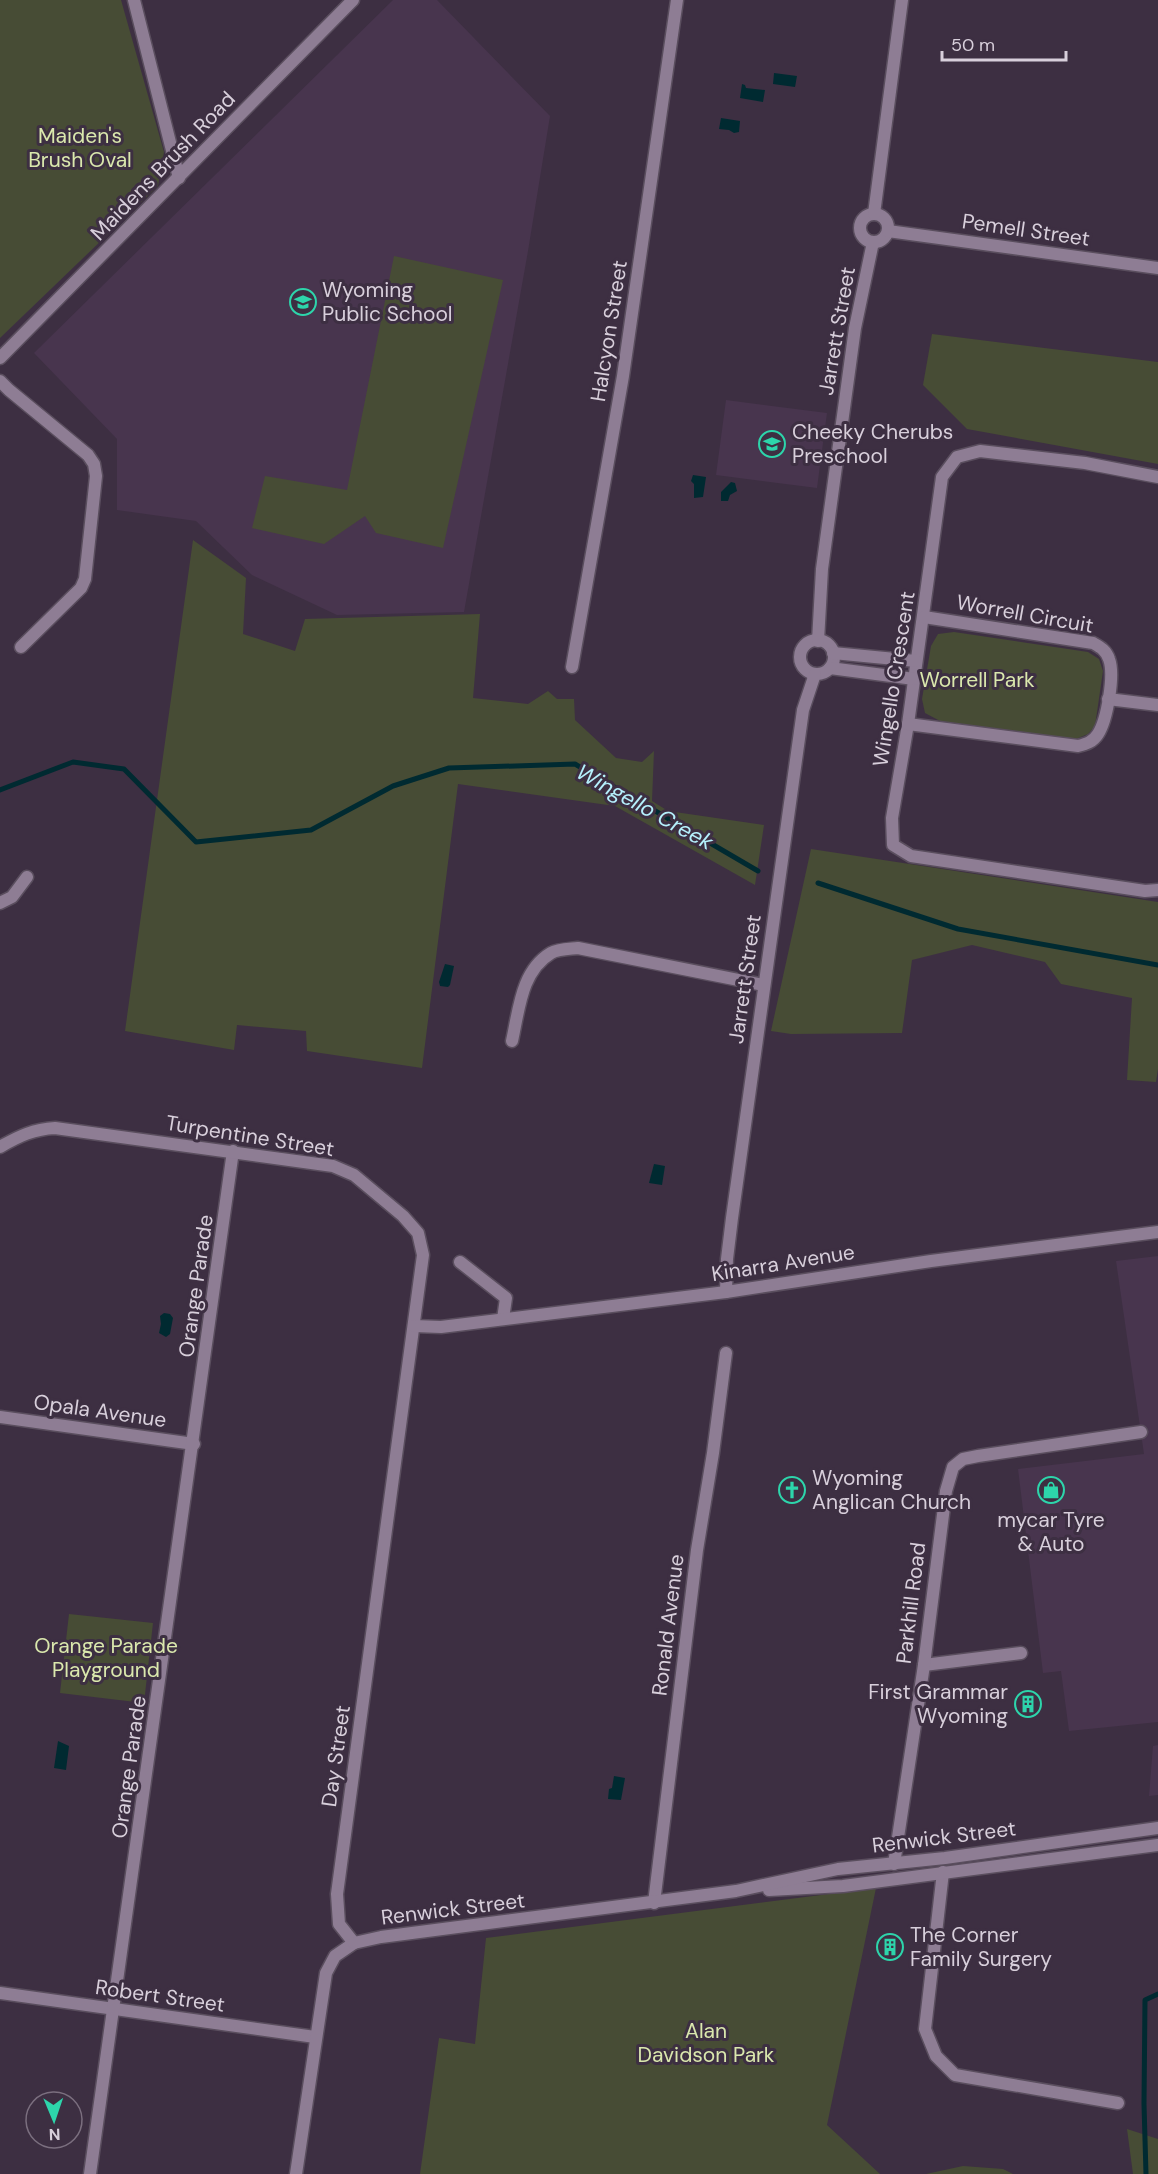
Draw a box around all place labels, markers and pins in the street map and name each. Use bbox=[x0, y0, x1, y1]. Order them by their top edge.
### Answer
place label: Wyoming Public School bbox=[322, 276, 453, 328]
school or university icon: Wyoming Public School bbox=[288, 287, 318, 317]
place label: Cheeky Cherubs Preschool bbox=[792, 418, 953, 470]
school or university icon: Cheeky Cherubs Preschool bbox=[757, 429, 787, 459]
place label: Wyoming Anglican Church bbox=[812, 1464, 971, 1516]
church icon: Wyoming Anglican Church bbox=[777, 1475, 807, 1505]
shop icon: mycar Tyre & Auto bbox=[1036, 1475, 1066, 1505]
place label: mycar Tyre & Auto bbox=[997, 1506, 1105, 1558]
place label: First Grammar Wyoming bbox=[868, 1678, 1008, 1730]
building icon: First Grammar Wyoming bbox=[1013, 1689, 1043, 1719]
place label: The Corner Family Surgery bbox=[910, 1921, 1052, 1973]
building icon: The Corner Family Surgery bbox=[875, 1932, 905, 1962]

